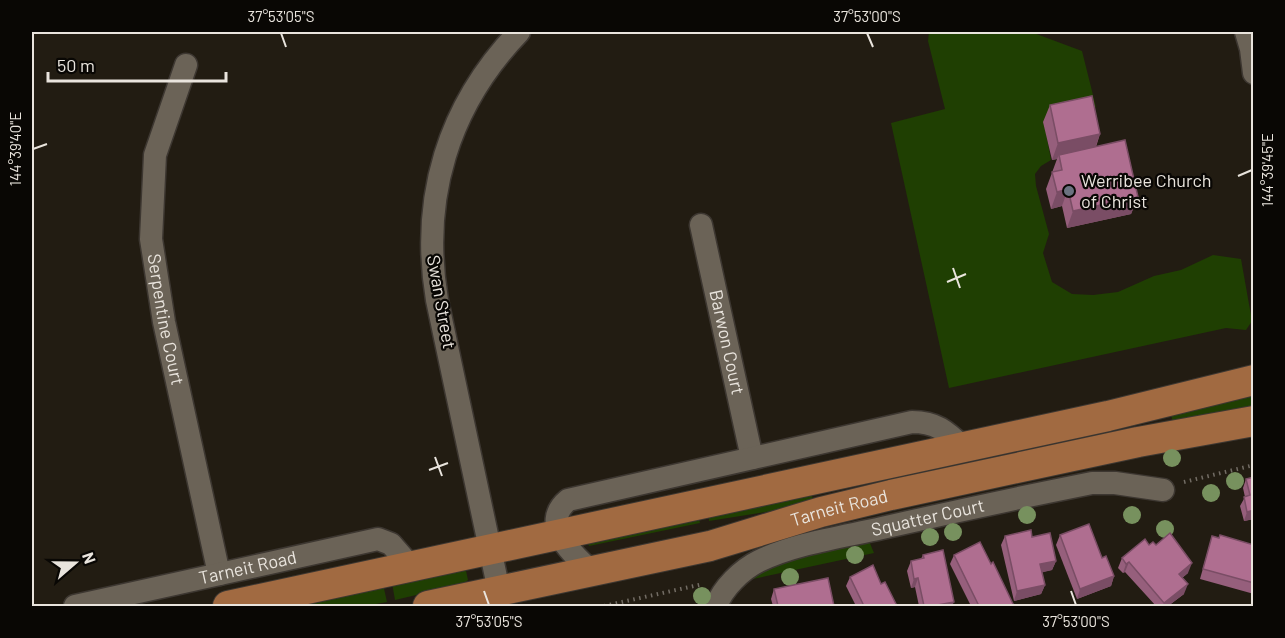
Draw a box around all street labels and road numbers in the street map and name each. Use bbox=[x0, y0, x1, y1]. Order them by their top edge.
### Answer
street label: Serpentine Court bbox=[143, 252, 189, 387]
street label: Swan Street bbox=[423, 253, 461, 350]
street label: Barwon Court bbox=[705, 287, 750, 397]
street label: Tarneit Road bbox=[788, 484, 890, 531]
street label: Squatter Court bbox=[869, 494, 986, 540]
street label: Tarneit Road bbox=[197, 545, 299, 588]

